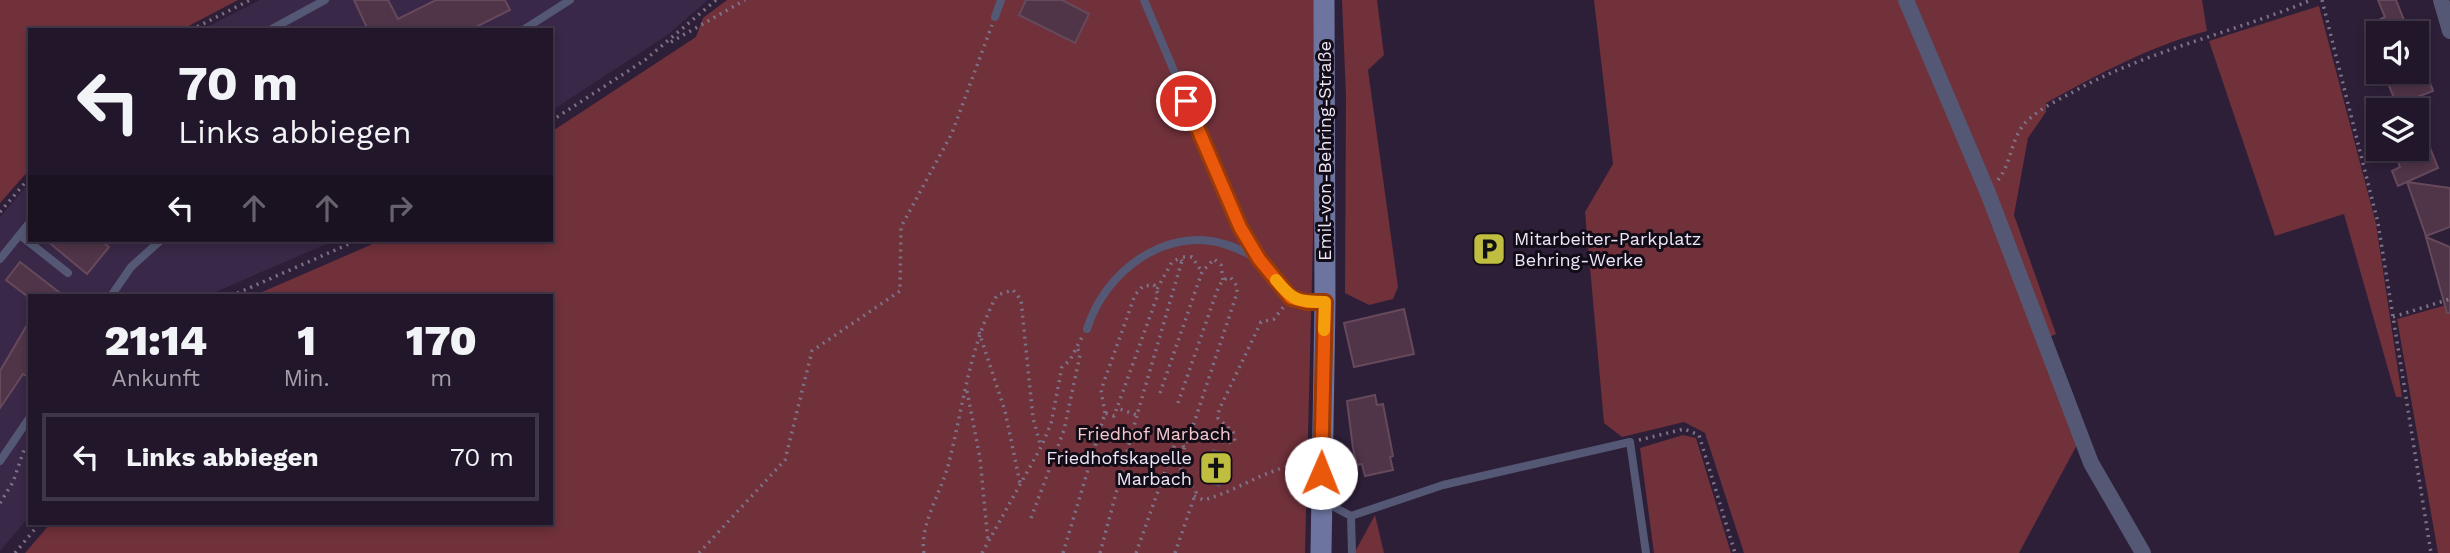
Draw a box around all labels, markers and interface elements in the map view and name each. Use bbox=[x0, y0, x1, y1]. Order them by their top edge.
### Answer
map controls bbox=[2366, 21, 2429, 161]
button: sound bbox=[2366, 21, 2429, 84]
street label: Emil-von-Behring-Straße bbox=[1314, 41, 1335, 261]
text: 70 m bbox=[178, 54, 298, 112]
icon: left bbox=[63, 56, 154, 147]
pin bbox=[1156, 71, 1216, 131]
icon: arrive bbox=[1167, 82, 1205, 120]
button: layers bbox=[2366, 98, 2429, 161]
text: Links abbiegen bbox=[178, 113, 412, 151]
icon: left bbox=[162, 189, 200, 227]
icon: ahead bbox=[235, 189, 273, 227]
icon: ahead bbox=[308, 189, 346, 227]
icon: right bbox=[381, 189, 419, 227]
place label: Mitarbeiter-Parkplatz Behring-Werke bbox=[1514, 228, 1701, 270]
parking icon: Mitarbeiter-Parkplatz Behring-Werke bbox=[1470, 230, 1508, 268]
text: 21:14 bbox=[104, 316, 207, 365]
text: 1 bbox=[297, 316, 316, 365]
text: 170 bbox=[406, 316, 477, 365]
text: Ankunft bbox=[112, 365, 200, 392]
text: Min. bbox=[283, 365, 330, 392]
text: m bbox=[430, 365, 452, 392]
park label: Friedhof Marbach bbox=[1077, 423, 1231, 444]
position arrow bbox=[1284, 436, 1358, 510]
icon: left bbox=[67, 438, 105, 476]
text: Links abbiegen bbox=[126, 442, 319, 472]
text: 70 m bbox=[450, 442, 514, 472]
place label: Friedhofskapelle Marbach bbox=[1046, 447, 1192, 489]
church icon: Friedhofskapelle Marbach bbox=[1197, 449, 1235, 487]

